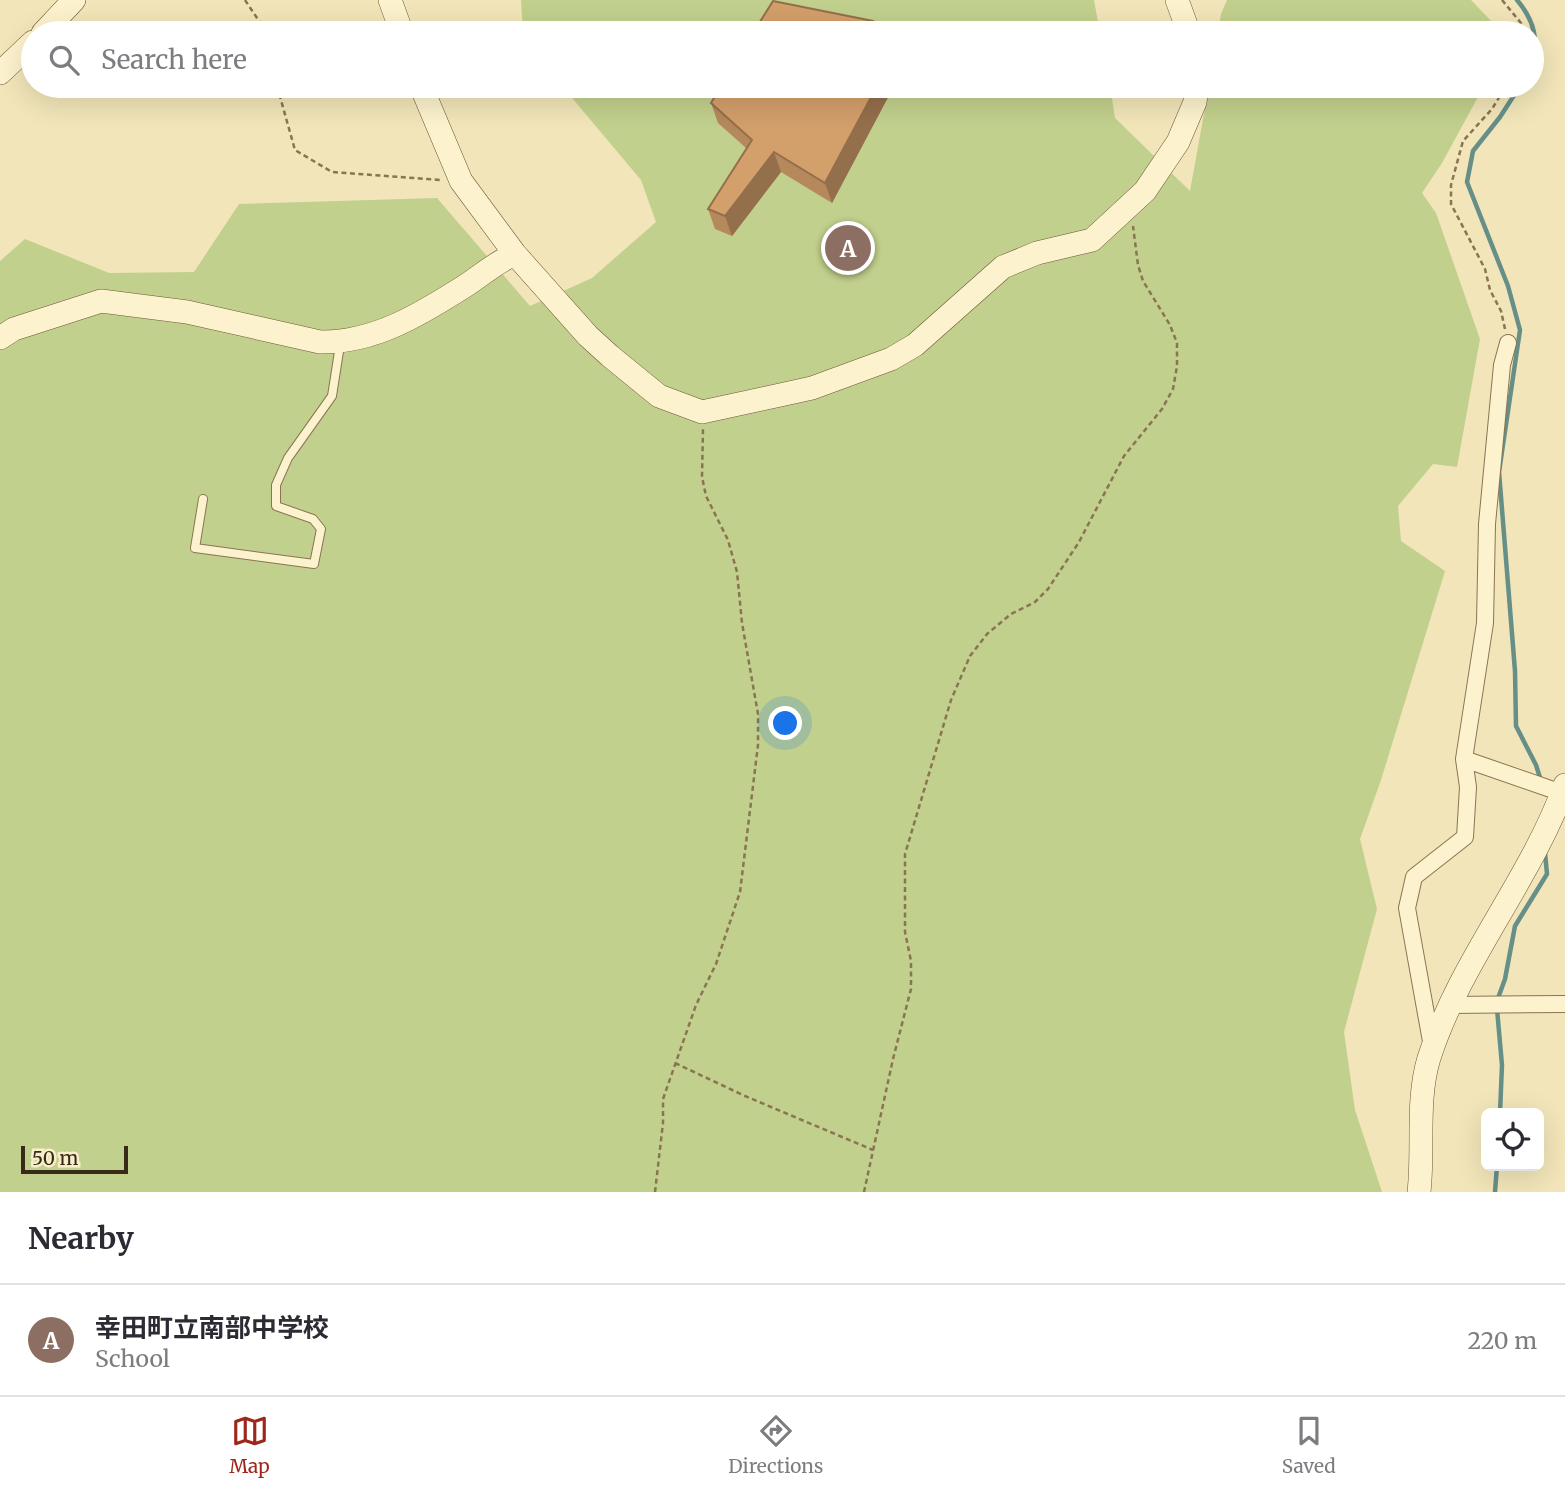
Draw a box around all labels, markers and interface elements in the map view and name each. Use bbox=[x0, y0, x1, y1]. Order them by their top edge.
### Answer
search box bbox=[21, 21, 1544, 98]
icon: search bbox=[45, 41, 83, 79]
text: Search here bbox=[101, 43, 247, 76]
pin: A bbox=[825, 222, 871, 274]
your location bbox=[768, 706, 802, 740]
map controls bbox=[1481, 1108, 1544, 1171]
button: locate bbox=[1481, 1108, 1544, 1171]
scale bar bbox=[21, 1143, 128, 1175]
text: 50 m bbox=[32, 1146, 78, 1170]
text: Nearby bbox=[28, 1219, 134, 1257]
text: 幸田町立南部中学校 bbox=[95, 1311, 329, 1344]
text: A bbox=[43, 1326, 59, 1355]
text: 220 m bbox=[1467, 1326, 1537, 1355]
text: School bbox=[95, 1344, 170, 1373]
tab: Map bbox=[229, 1412, 270, 1478]
tab: Directions bbox=[728, 1412, 823, 1478]
tab: Saved bbox=[1282, 1412, 1336, 1478]

